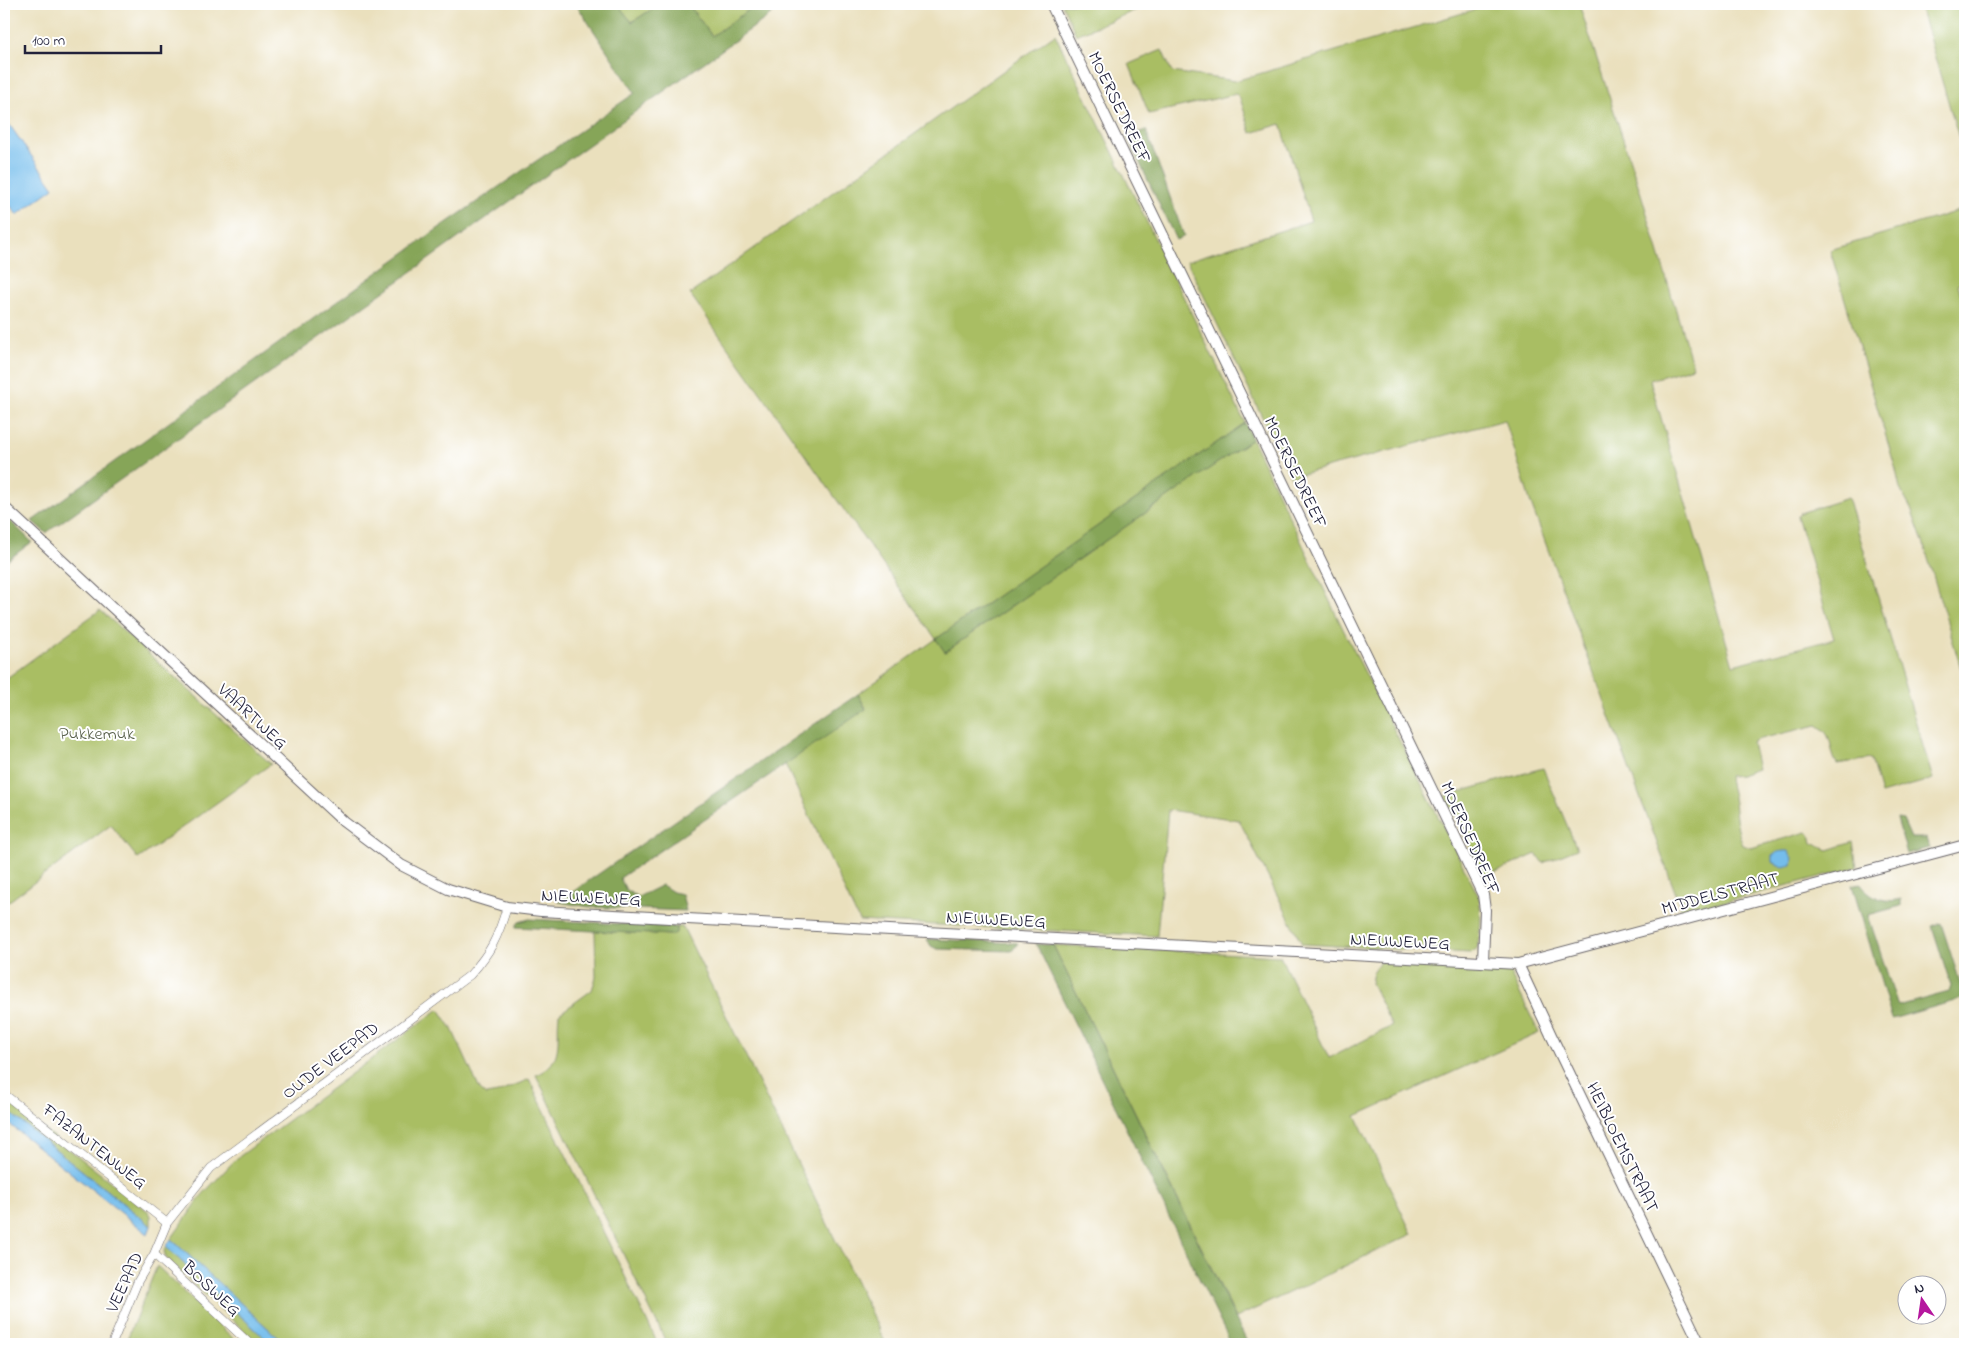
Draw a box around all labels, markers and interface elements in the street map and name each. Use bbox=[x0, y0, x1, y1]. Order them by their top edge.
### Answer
scale bar bbox=[25, 22, 161, 54]
text: 100 m bbox=[32, 30, 65, 52]
street label: MOERSEDREEF bbox=[1080, 48, 1157, 169]
street label: MOERSEDREEF bbox=[1256, 413, 1333, 534]
street label: VAARTWEG bbox=[210, 678, 292, 757]
park label: Pukkemuk bbox=[59, 722, 135, 748]
street label: MOERSEDREEF bbox=[1433, 778, 1506, 900]
street label: MIDDELSTRAAT bbox=[1659, 867, 1782, 923]
street label: NIEUWEWEG bbox=[540, 883, 641, 915]
street label: NIEUWEWEG bbox=[945, 905, 1046, 937]
street label: NIEUWEWEG bbox=[1349, 927, 1450, 959]
street label: OUDE VEEPAD bbox=[277, 1016, 385, 1107]
street label: HEIBLOEMSTRAAT bbox=[1578, 1078, 1664, 1218]
street label: FAZANTENWEG bbox=[35, 1098, 151, 1197]
street label: VEEPAD bbox=[100, 1248, 151, 1318]
street label: BOSWEG bbox=[175, 1255, 246, 1323]
north arrow bbox=[1896, 1276, 1946, 1326]
text: N bbox=[1912, 1278, 1926, 1300]

